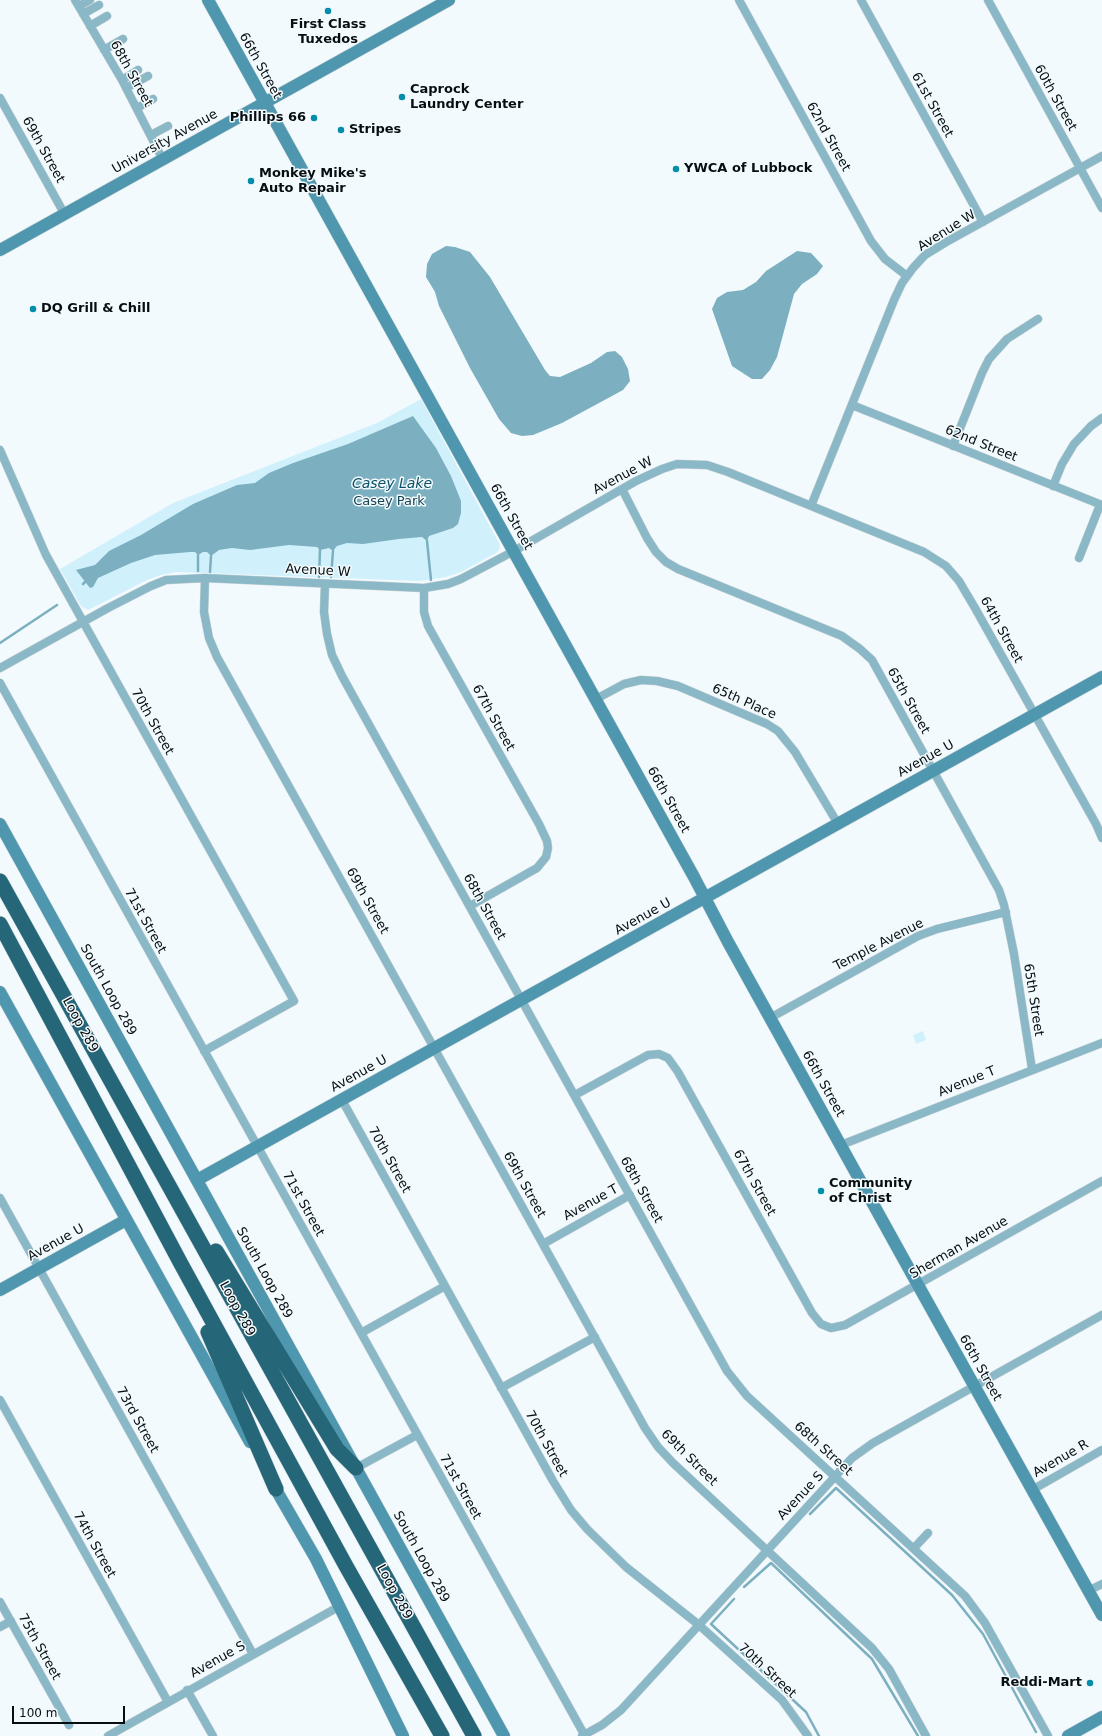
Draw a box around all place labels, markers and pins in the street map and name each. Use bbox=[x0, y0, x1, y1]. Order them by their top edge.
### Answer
marker: First Class Tuxedos bbox=[323, 6, 333, 16]
place label: First Class Tuxedos bbox=[290, 17, 366, 48]
place label: Caprock Laundry Center bbox=[410, 82, 523, 113]
marker: Caprock Laundry Center bbox=[397, 92, 407, 102]
place label: Phillips 66 bbox=[230, 110, 306, 126]
marker: Phillips 66 bbox=[309, 113, 319, 123]
place label: Stripes bbox=[349, 122, 401, 138]
marker: Stripes bbox=[336, 125, 346, 135]
place label: YWCA of Lubbock bbox=[684, 161, 812, 177]
marker: YWCA of Lubbock bbox=[671, 164, 681, 174]
place label: Monkey Mike's Auto Repair bbox=[259, 166, 366, 197]
marker: Monkey Mike's Auto Repair bbox=[246, 176, 256, 186]
place label: DQ Grill & Chill bbox=[41, 301, 150, 317]
marker: DQ Grill & Chill bbox=[28, 304, 38, 314]
place label: Community of Christ bbox=[829, 1176, 912, 1207]
marker: Community of Christ bbox=[816, 1186, 826, 1196]
place label: Reddi-Mart bbox=[1000, 1675, 1082, 1691]
marker: Reddi-Mart bbox=[1085, 1678, 1095, 1688]

